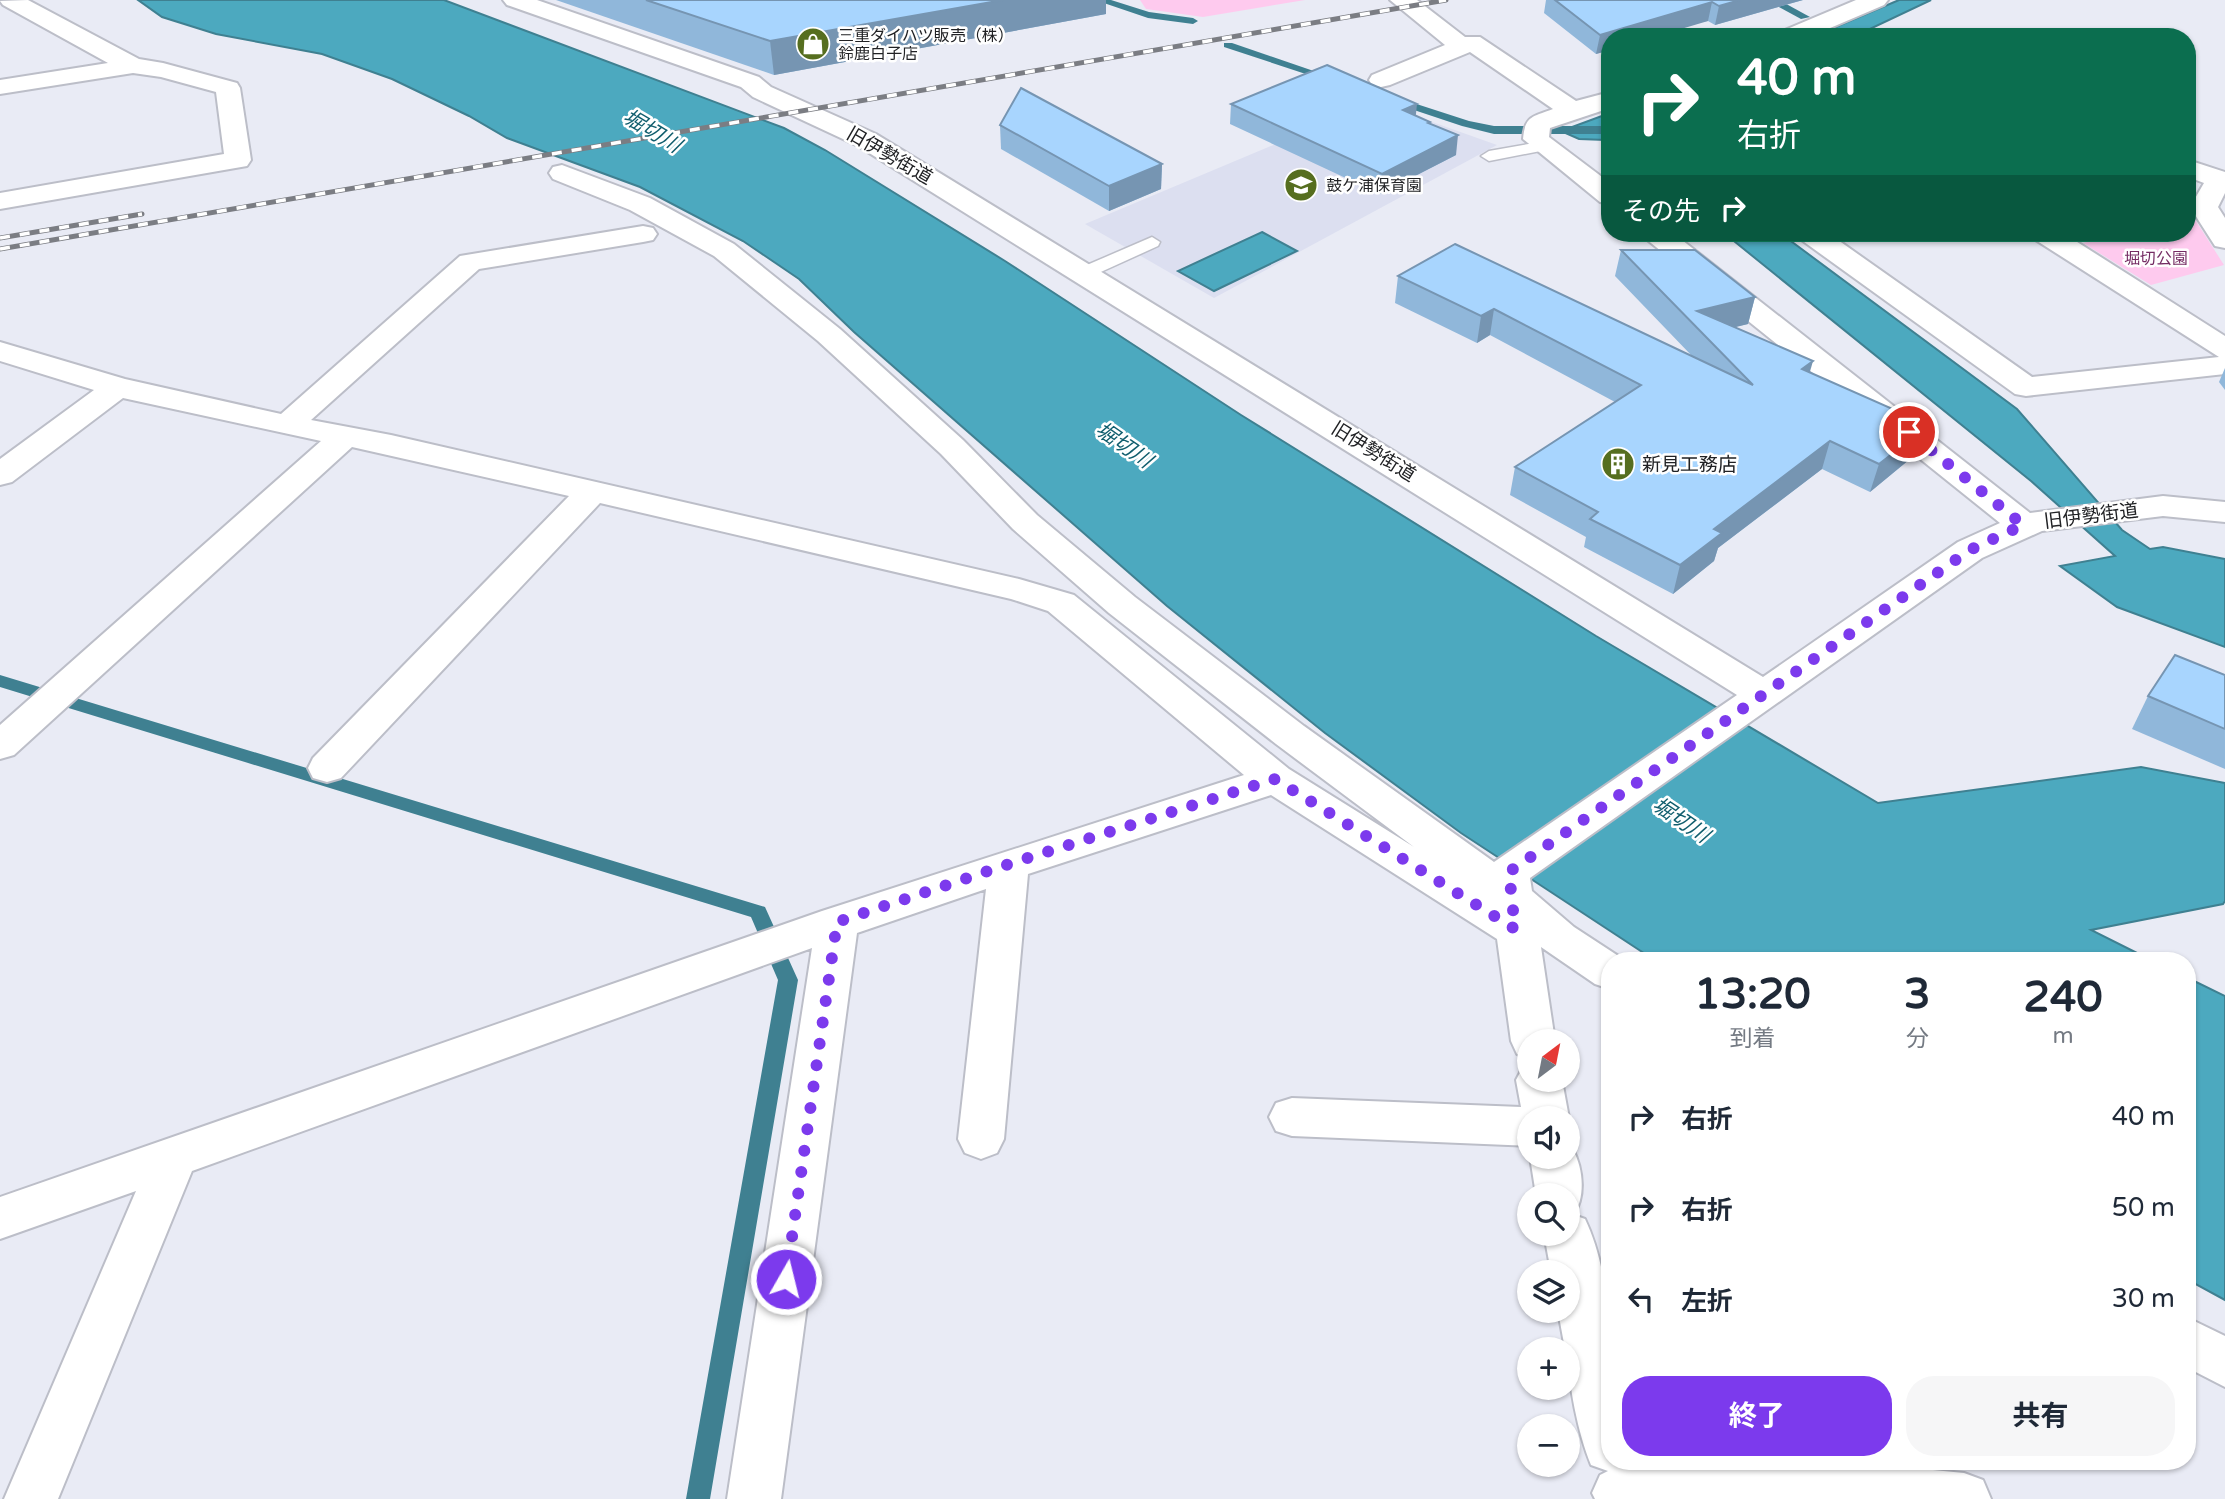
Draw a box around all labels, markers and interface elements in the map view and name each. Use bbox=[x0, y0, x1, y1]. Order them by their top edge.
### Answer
shop icon: 三重ダイハツ販売（株） 鈴鹿白子店 bbox=[794, 25, 832, 63]
place label: 三重ダイハツ販売（株） 鈴鹿白子店 bbox=[838, 26, 1014, 64]
text: 40 m bbox=[1737, 49, 1856, 108]
icon: right bbox=[1622, 56, 1713, 147]
water label: 堀切川 bbox=[618, 104, 687, 159]
text: 右折 bbox=[1737, 117, 1801, 155]
street label: 旧伊勢街道 bbox=[843, 123, 936, 189]
school or university icon: 鼓ケ浦保育園 bbox=[1282, 166, 1320, 204]
place label: 鼓ケ浦保育園 bbox=[1326, 176, 1422, 196]
icon: right bbox=[1714, 189, 1752, 227]
text: その先 bbox=[1622, 196, 1700, 227]
park label: 堀切公園 bbox=[2124, 249, 2188, 269]
pin bbox=[1879, 402, 1939, 462]
icon: arrive bbox=[1890, 413, 1928, 451]
water label: 堀切川 bbox=[1091, 417, 1158, 475]
street label: 旧伊勢街道 bbox=[1327, 417, 1420, 486]
building icon: 新見工務店 bbox=[1599, 445, 1637, 483]
place label: 新見工務店 bbox=[1642, 454, 1737, 476]
street label: 旧伊勢街道 bbox=[2043, 499, 2140, 533]
water label: 堀切川 bbox=[1648, 792, 1715, 850]
text: 13:20 bbox=[1694, 969, 1811, 1020]
text: 3 bbox=[1904, 969, 1930, 1020]
text: 240 bbox=[2024, 972, 2103, 1023]
text: m bbox=[2053, 1022, 2074, 1050]
text: 到着 bbox=[1729, 1025, 1775, 1053]
text: 分 bbox=[1906, 1025, 1929, 1053]
north arrow bbox=[1517, 1029, 1580, 1092]
map controls bbox=[1517, 1029, 1580, 1477]
icon: right bbox=[1622, 1098, 1660, 1136]
text: 40 m bbox=[2112, 1101, 2175, 1132]
text: 右折 bbox=[1681, 1104, 1733, 1135]
button: sound bbox=[1517, 1106, 1580, 1169]
button: search bbox=[1517, 1183, 1580, 1246]
icon: right bbox=[1622, 1189, 1660, 1227]
text: 50 m bbox=[2112, 1192, 2175, 1223]
text: 右折 bbox=[1681, 1195, 1733, 1226]
position arrow bbox=[749, 1242, 823, 1316]
button: layers bbox=[1517, 1260, 1580, 1323]
icon: left bbox=[1622, 1280, 1660, 1318]
text: 30 m bbox=[2112, 1283, 2175, 1314]
text: 左折 bbox=[1681, 1286, 1733, 1317]
button: + bbox=[1517, 1337, 1580, 1400]
button: 終了 bbox=[1622, 1376, 1892, 1456]
button: 共有 bbox=[1906, 1376, 2175, 1456]
button: − bbox=[1517, 1414, 1580, 1477]

